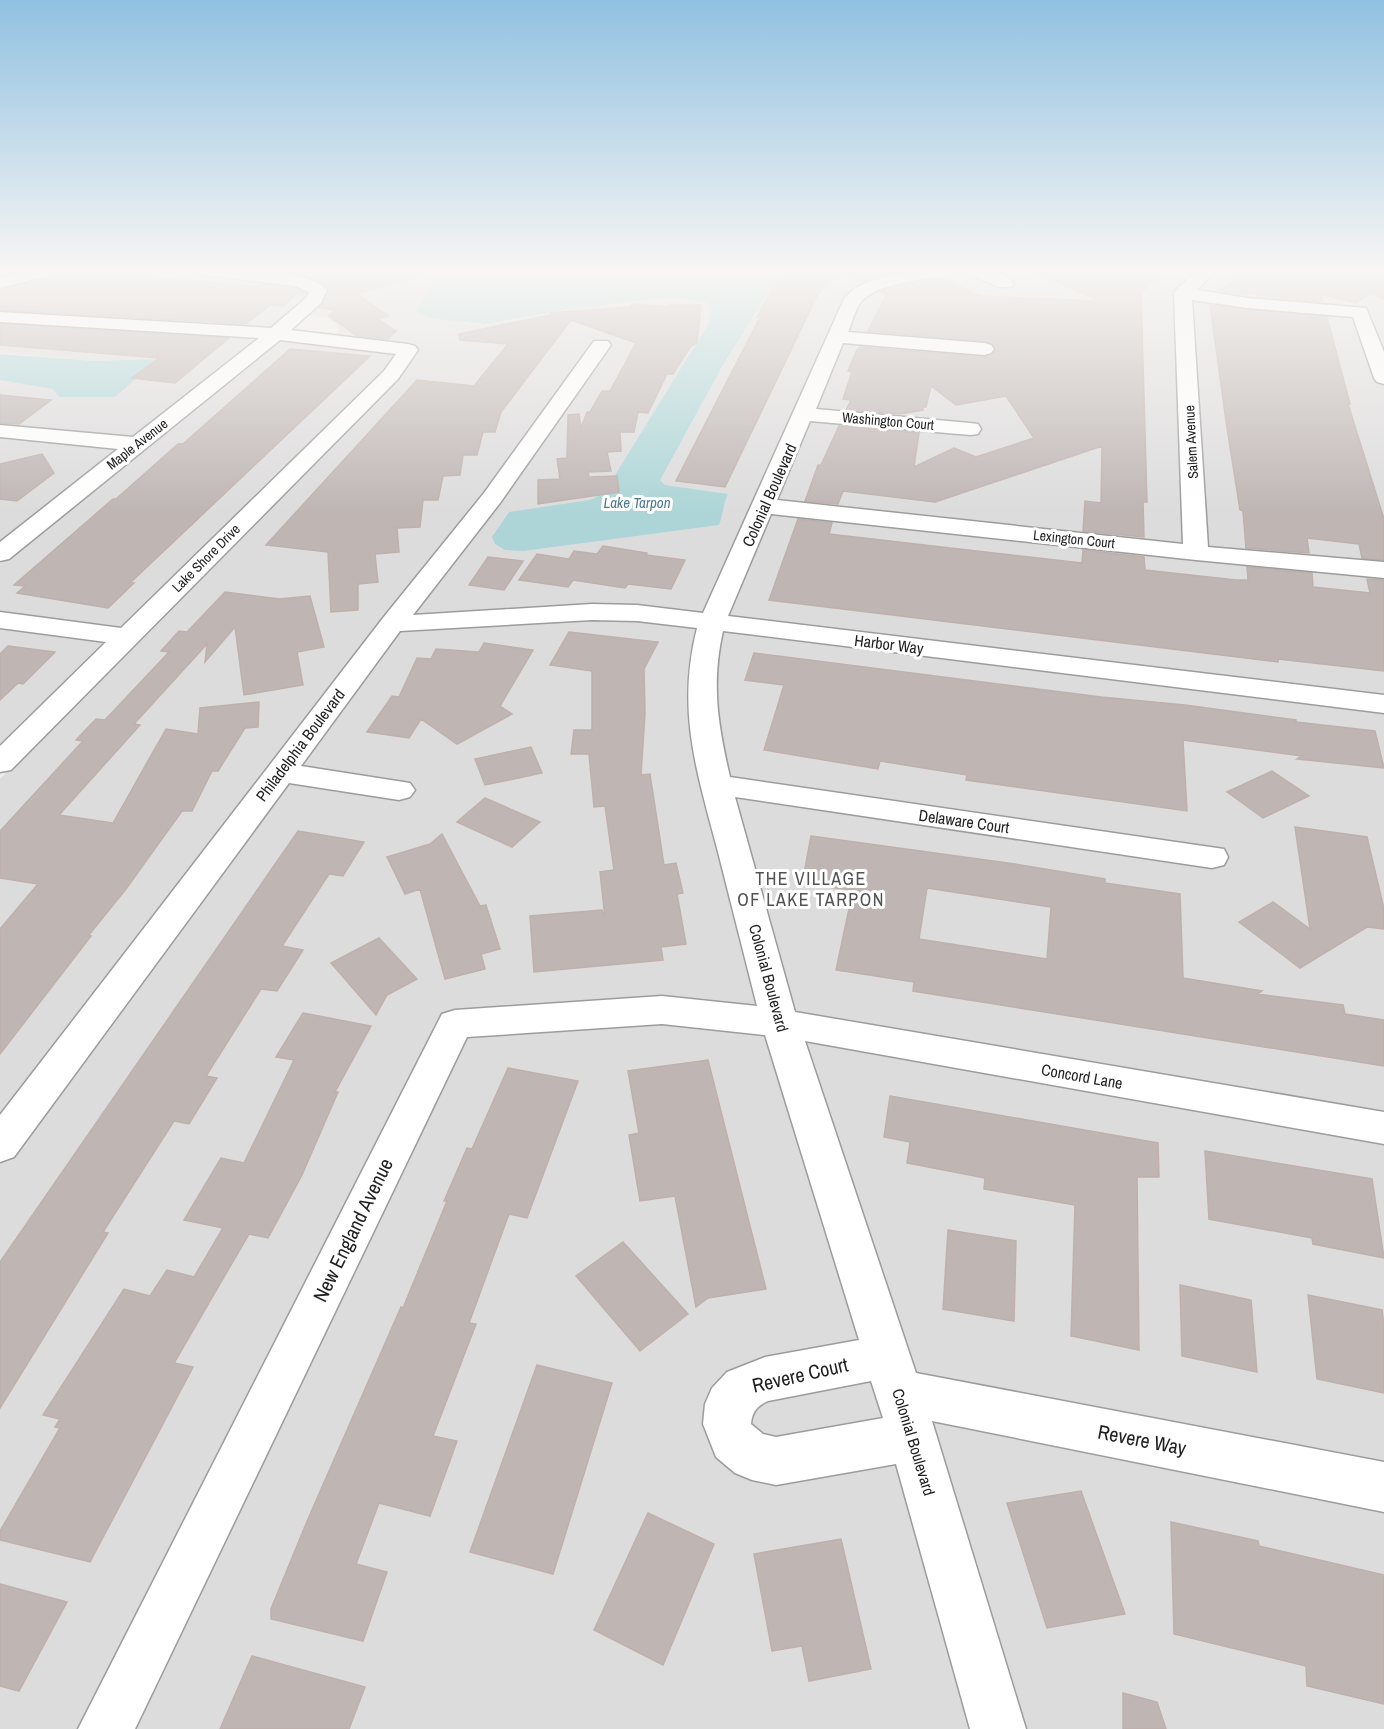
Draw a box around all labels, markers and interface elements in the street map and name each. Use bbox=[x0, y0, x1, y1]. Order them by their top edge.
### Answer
street label: Salem Avenue bbox=[1180, 405, 1202, 479]
street label: Washington Court bbox=[841, 408, 935, 434]
street label: Maple Avenue bbox=[103, 415, 171, 473]
street label: Colonial Boulevard bbox=[736, 440, 802, 550]
water label: Lake Tarpon bbox=[603, 492, 671, 513]
street label: Lake Shore Drive bbox=[168, 520, 244, 596]
street label: Lexington Court bbox=[1032, 526, 1116, 552]
street label: Harbor Way bbox=[853, 629, 925, 659]
street label: Philadelphia Boulevard bbox=[250, 684, 350, 806]
street label: Delaware Court bbox=[917, 804, 1011, 838]
district label: THE VILLAGE OF LAKE TARPON bbox=[737, 866, 885, 912]
street label: Colonial Boulevard bbox=[744, 922, 794, 1034]
street label: Concord Lane bbox=[1040, 1058, 1124, 1094]
street label: New England Avenue bbox=[306, 1154, 399, 1306]
street label: Revere Court bbox=[749, 1350, 851, 1399]
street label: Colonial Boulevard bbox=[887, 1386, 941, 1498]
street label: Revere Way bbox=[1096, 1418, 1189, 1461]

